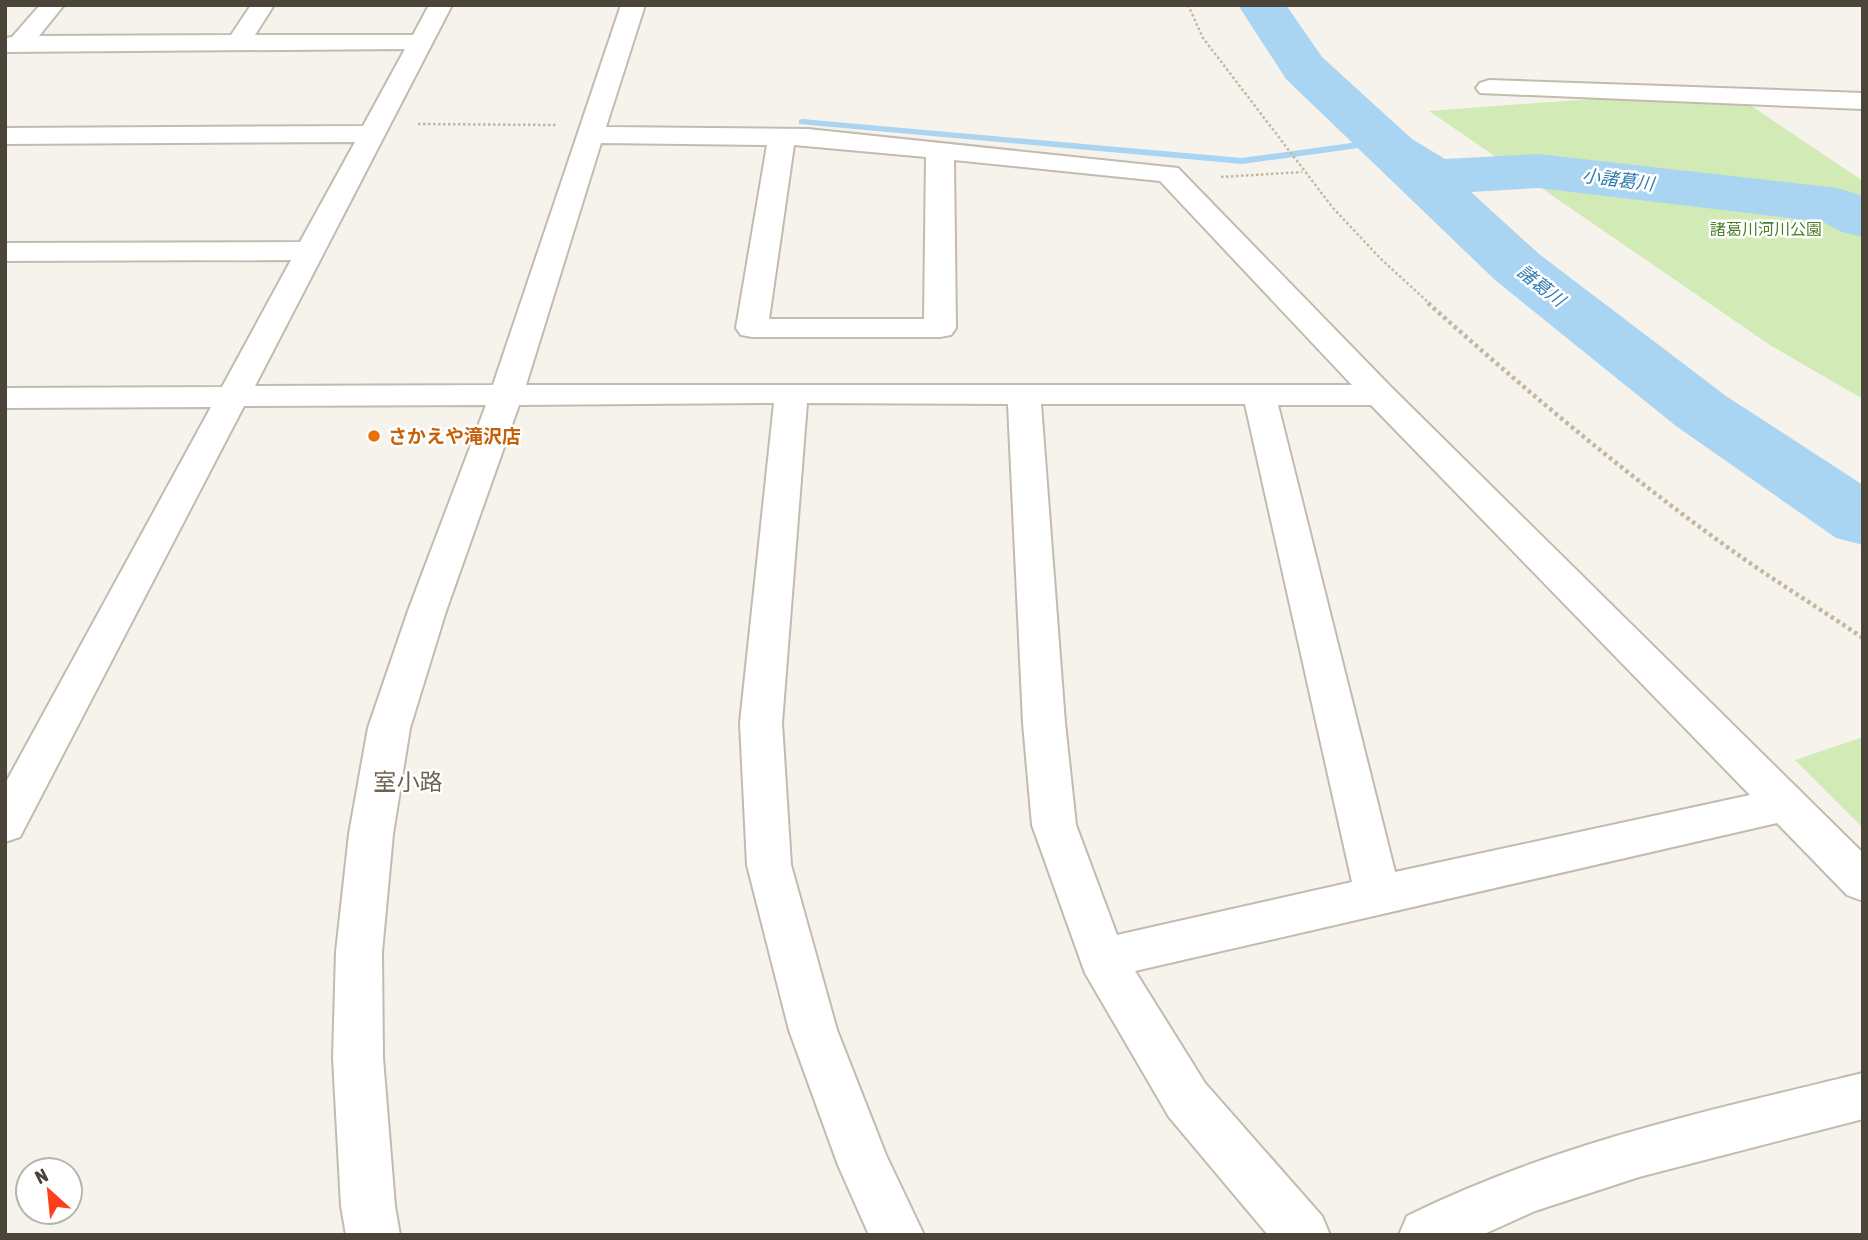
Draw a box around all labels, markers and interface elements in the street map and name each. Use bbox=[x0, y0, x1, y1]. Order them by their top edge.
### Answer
water label: 小諸葛川 bbox=[1581, 165, 1657, 195]
park label: 諸葛川河川公園 bbox=[1710, 220, 1822, 238]
water label: 諸葛川 bbox=[1514, 261, 1571, 312]
place label: さかえや滝沢店 bbox=[388, 425, 521, 447]
marker: さかえや滝沢店 bbox=[366, 428, 382, 444]
district label: 室小路 bbox=[374, 769, 443, 795]
north arrow bbox=[14, 1156, 84, 1226]
text: N bbox=[31, 1164, 51, 1188]

